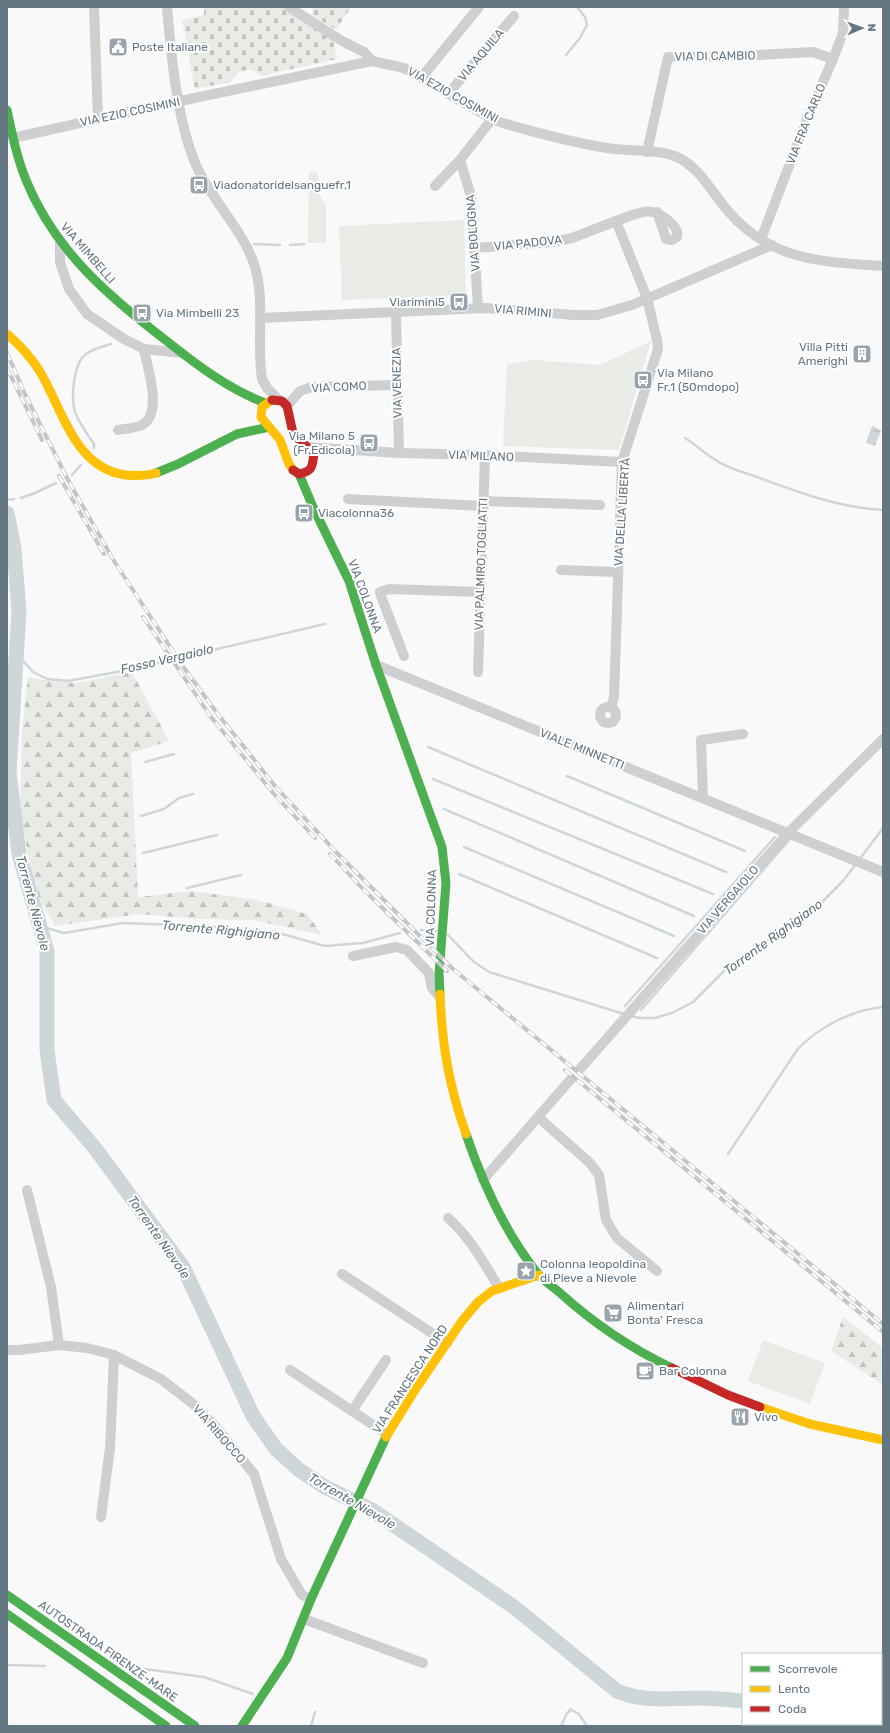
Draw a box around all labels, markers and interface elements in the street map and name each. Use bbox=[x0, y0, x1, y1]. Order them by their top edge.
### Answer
north arrow bbox=[842, 8, 882, 48]
text: N bbox=[865, 23, 878, 32]
street label: VIA AQUILA bbox=[455, 26, 507, 84]
public building icon: Poste Italiane bbox=[107, 36, 129, 58]
place label: Poste Italiane bbox=[132, 40, 208, 54]
street label: VIA DI CAMBIO bbox=[674, 48, 756, 64]
street label: VIA EZIO COSIMINI bbox=[405, 64, 501, 126]
street label: VIA FRA CARLO bbox=[783, 82, 829, 166]
street label: VIA EZIO COSIMINI bbox=[79, 95, 181, 129]
bus stop icon: Viadonatoridelsanguefr.1 bbox=[188, 174, 210, 196]
place label: Viadonatoridelsanguefr.1 bbox=[213, 178, 351, 192]
street label: VIA BOLOGNA bbox=[463, 194, 483, 272]
street label: VIA MIMBELLI bbox=[58, 220, 118, 286]
street label: VIA PADOVA bbox=[493, 232, 563, 254]
bus stop icon: Viarimini5 bbox=[448, 291, 470, 313]
place label: Viarimini5 bbox=[389, 295, 445, 309]
bus stop icon: Via Mimbelli 23 bbox=[131, 302, 153, 324]
street label: VIA RIMINI bbox=[494, 302, 552, 320]
place label: Via Mimbelli 23 bbox=[156, 306, 239, 320]
place label: Villa Pitti Amerighi bbox=[798, 340, 848, 368]
building icon: Villa Pitti Amerighi bbox=[851, 343, 873, 365]
street label: VIA VENEZIA bbox=[389, 348, 405, 418]
place label: Via Milano Fr.1 (50mdopo) bbox=[657, 366, 739, 394]
bus stop icon: Via Milano Fr.1 (50mdopo) bbox=[632, 369, 654, 391]
street label: VIA COMO bbox=[311, 379, 367, 395]
place label: Via Milano 5 (Fr.Edicola) bbox=[289, 429, 355, 457]
bus stop icon: Via Milano 5 (Fr.Edicola) bbox=[358, 432, 380, 454]
street label: VIA MILANO bbox=[448, 448, 514, 464]
street label: VIA DELLA LIBERTÀ bbox=[611, 457, 633, 567]
street label: VIA PALMIRO TOGLIATTI bbox=[472, 497, 490, 631]
bus stop icon: Viacolonna36 bbox=[293, 502, 315, 524]
place label: Viacolonna36 bbox=[318, 506, 394, 520]
street label: VIA COLONNA bbox=[345, 557, 385, 635]
water label: Fosso Vergaiolo bbox=[119, 641, 215, 678]
street label: VIALE MINNETTI bbox=[538, 726, 626, 772]
water label: Torrente Nievole bbox=[13, 854, 53, 952]
street label: VIA VERGAIOLO bbox=[694, 863, 762, 937]
street label: VIA COLONNA bbox=[423, 869, 439, 947]
water label: Torrente Righigiano bbox=[721, 896, 826, 979]
water label: Torrente Righigiano bbox=[161, 917, 281, 944]
water label: Torrente Nievole bbox=[125, 1192, 193, 1282]
place label: Colonna leopoldina di Pieve a Nievole bbox=[540, 1257, 646, 1285]
place icon: Colonna leopoldina di Pieve a Nievole bbox=[515, 1260, 537, 1282]
place label: Alimentari Bonta' Fresca bbox=[627, 1299, 703, 1327]
supermarket icon: Alimentari Bonta' Fresca bbox=[602, 1302, 624, 1324]
street label: VIA FRANCESCA NORD bbox=[370, 1322, 450, 1436]
cafe icon: Bar Colonna bbox=[634, 1360, 656, 1382]
place label: Bar Colonna bbox=[659, 1364, 727, 1378]
street label: VIA RIBOCCO bbox=[190, 1402, 248, 1466]
restaurant icon: Vivo bbox=[729, 1406, 751, 1428]
place label: Vivo bbox=[754, 1410, 778, 1424]
water label: Torrente Nievole bbox=[306, 1470, 398, 1532]
street label: AUTOSTRADA FIRENZE-MARE bbox=[36, 1597, 180, 1705]
legend bbox=[742, 1653, 882, 1725]
text: Scorrevole bbox=[778, 1662, 838, 1676]
text: Lento bbox=[778, 1682, 810, 1696]
text: Coda bbox=[778, 1702, 807, 1716]

